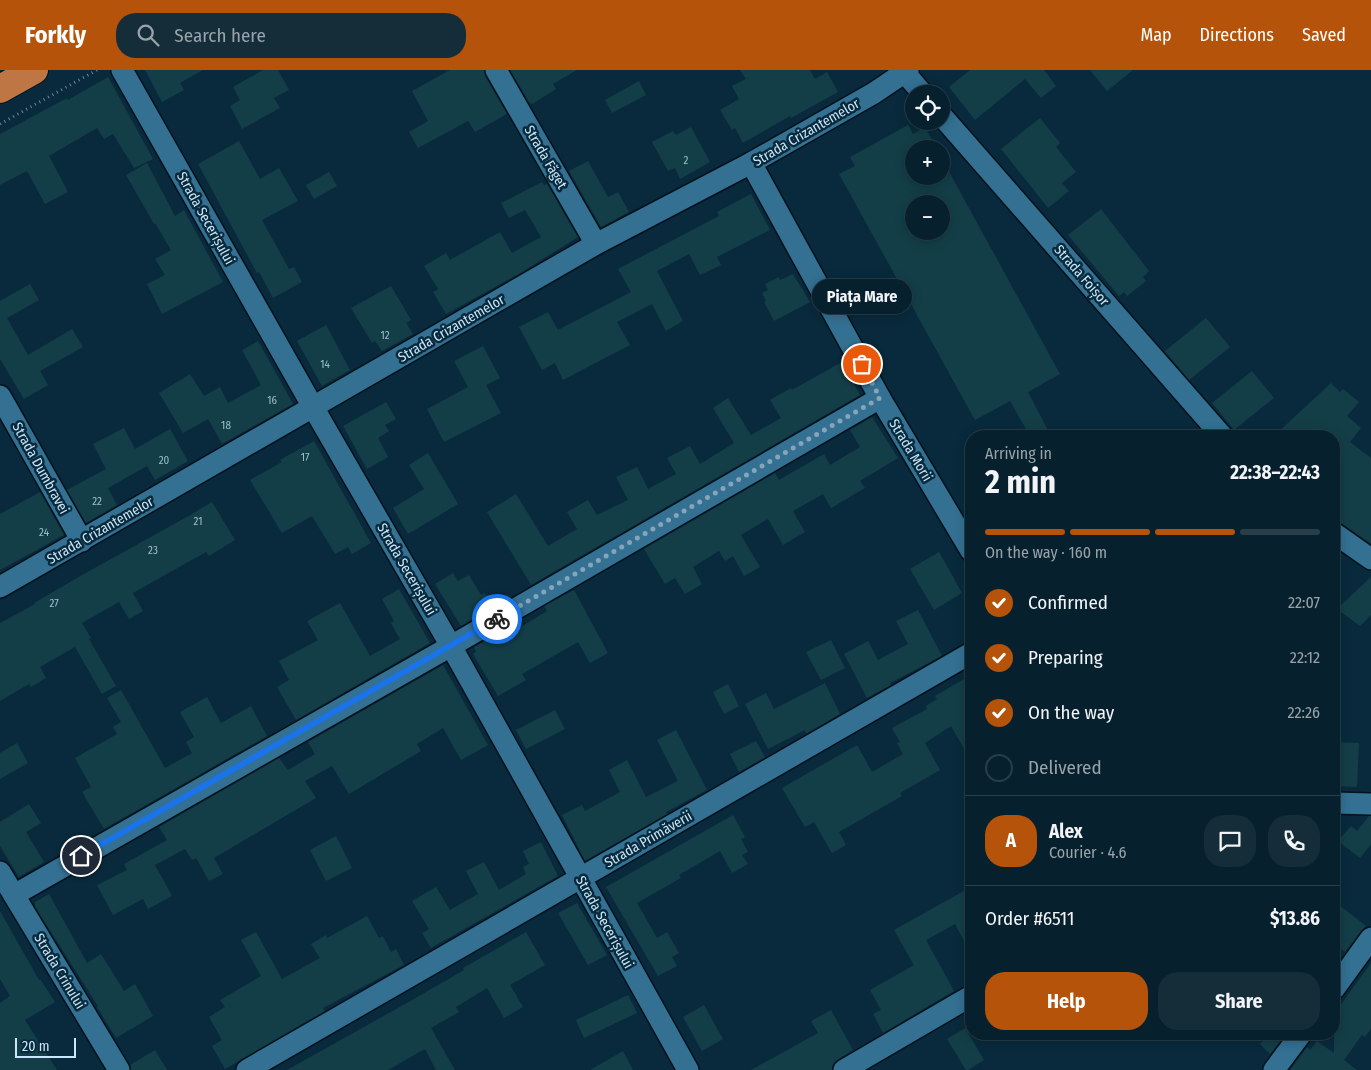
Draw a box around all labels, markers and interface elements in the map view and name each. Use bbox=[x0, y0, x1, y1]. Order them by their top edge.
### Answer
search box bbox=[116, 13, 466, 58]
text: Forkly bbox=[25, 21, 86, 49]
icon: search bbox=[134, 21, 162, 49]
text: Search here bbox=[174, 24, 266, 47]
text: Map bbox=[1140, 24, 1172, 46]
text: Directions bbox=[1200, 24, 1274, 46]
text: Saved bbox=[1302, 24, 1346, 46]
map controls bbox=[905, 85, 950, 240]
button: locate bbox=[905, 85, 950, 130]
street label: Strada Crizantemelor bbox=[750, 95, 863, 170]
street label: Strada Făget bbox=[521, 123, 571, 192]
button: + bbox=[905, 140, 950, 185]
house number: 2 bbox=[684, 154, 689, 167]
street label: Strada Secerișului bbox=[172, 169, 238, 268]
button: − bbox=[905, 195, 950, 240]
street label: Strada Foișor bbox=[1050, 241, 1113, 310]
callout: Piața Mare bbox=[812, 279, 912, 314]
text: Piața Mare bbox=[827, 287, 897, 306]
street label: Strada Crizantemelor bbox=[395, 291, 508, 366]
house number: 12 bbox=[380, 329, 390, 342]
pin bbox=[841, 343, 883, 385]
icon: bag bbox=[848, 350, 876, 378]
house number: 14 bbox=[320, 358, 330, 371]
house number: 16 bbox=[267, 394, 277, 407]
street label: Strada Morii bbox=[885, 416, 936, 485]
house number: 18 bbox=[221, 419, 231, 432]
street label: Strada Dumbravei bbox=[8, 420, 73, 517]
text: Arriving in bbox=[985, 444, 1052, 463]
house number: 17 bbox=[301, 451, 310, 464]
house number: 20 bbox=[159, 454, 170, 467]
text: 22:38–22:43 bbox=[1230, 461, 1320, 484]
text: 2 min bbox=[985, 463, 1056, 501]
street label: Strada Crizantemelor bbox=[44, 493, 157, 568]
house number: 22 bbox=[92, 495, 102, 508]
house number: 21 bbox=[194, 515, 202, 528]
street label: Strada Secerișului bbox=[373, 520, 440, 619]
house number: 24 bbox=[39, 526, 50, 539]
text: On the way · 160 m bbox=[985, 543, 1107, 562]
house number: 23 bbox=[148, 544, 158, 557]
icon: check bbox=[985, 589, 1013, 617]
text: Confirmed bbox=[1028, 591, 1108, 614]
text: 22:07 bbox=[1288, 593, 1320, 612]
courier bbox=[472, 594, 522, 644]
house number: 27 bbox=[49, 597, 59, 610]
icon: bike bbox=[483, 605, 511, 633]
icon: check bbox=[985, 644, 1013, 672]
text: Preparing bbox=[1028, 646, 1103, 669]
text: 22:12 bbox=[1290, 648, 1320, 667]
icon: check bbox=[985, 699, 1013, 727]
text: On the way bbox=[1028, 701, 1114, 724]
text: 22:26 bbox=[1288, 703, 1320, 722]
text: Delivered bbox=[1028, 756, 1102, 779]
street label: Strada Primăverii bbox=[601, 807, 695, 871]
button: chat bbox=[1204, 815, 1256, 867]
button: phone bbox=[1268, 815, 1320, 867]
text: Alex bbox=[1049, 820, 1083, 843]
text: A bbox=[1006, 829, 1016, 852]
pin bbox=[60, 835, 102, 877]
icon: home bbox=[67, 842, 95, 870]
text: Courier · 4.6 bbox=[1049, 843, 1127, 862]
street label: Strada Secerișului bbox=[571, 873, 637, 972]
text: Order #6511 bbox=[985, 907, 1074, 930]
text: $13.86 bbox=[1270, 907, 1320, 930]
street label: Strada Crinului bbox=[30, 930, 89, 1012]
button: Help bbox=[985, 972, 1148, 1030]
button: Share bbox=[1158, 972, 1320, 1030]
scale bar bbox=[15, 1035, 76, 1058]
text: 20 m bbox=[22, 1038, 50, 1055]

